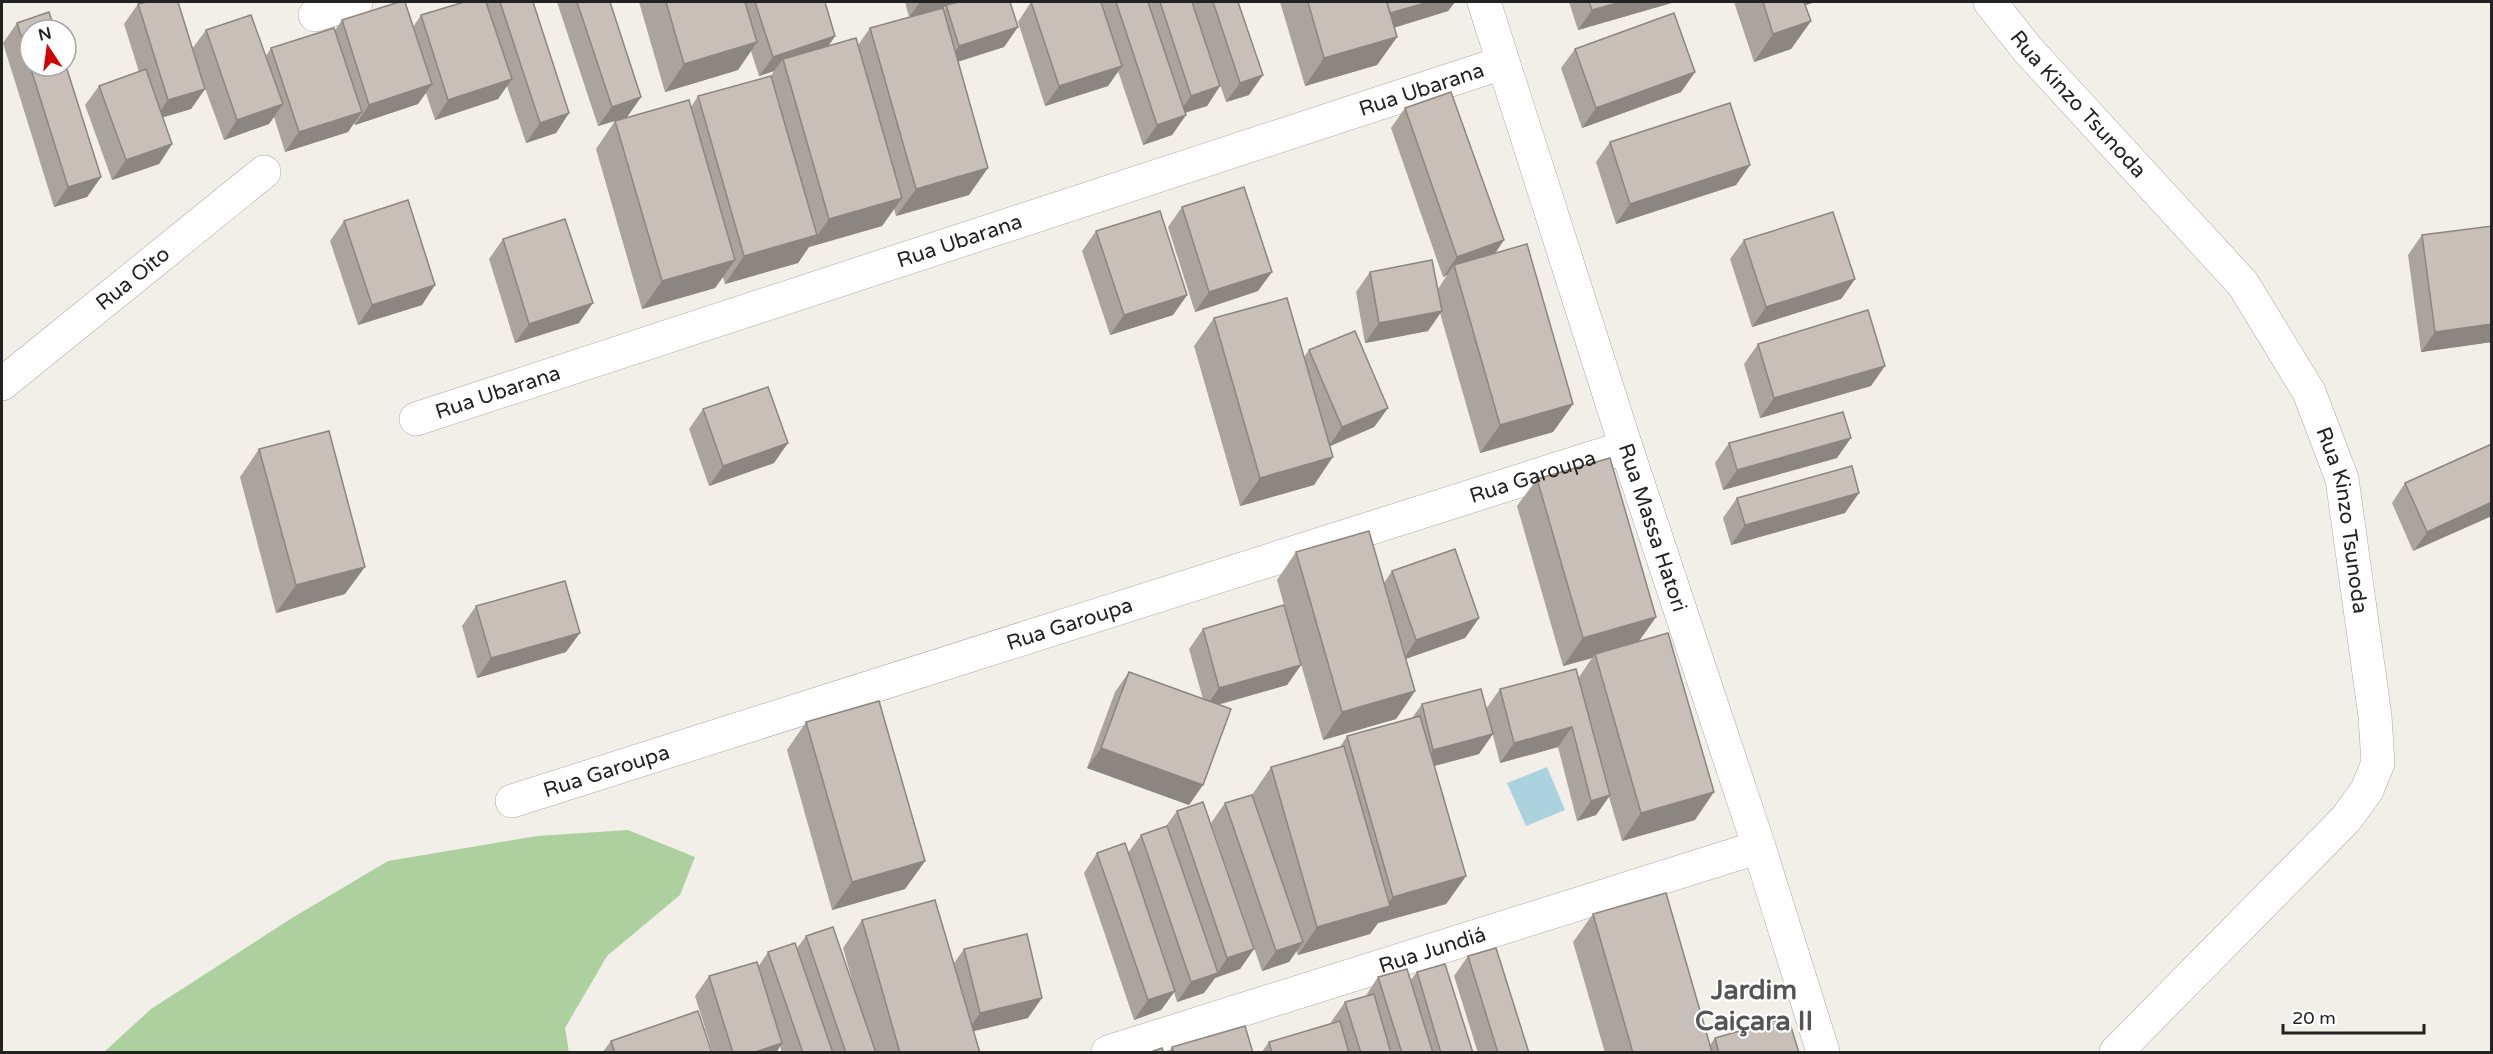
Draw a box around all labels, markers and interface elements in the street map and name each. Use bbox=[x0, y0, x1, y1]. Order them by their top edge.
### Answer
north arrow bbox=[18, 18, 78, 78]
text: N bbox=[36, 23, 53, 46]
street label: Rua Kinzo Tsunoda bbox=[2004, 26, 2151, 183]
street label: Rua Ubarana bbox=[1356, 58, 1487, 122]
street label: Rua Ubarana bbox=[894, 209, 1025, 273]
street label: Rua Oito bbox=[91, 241, 175, 316]
street label: Rua Ubarana bbox=[432, 361, 564, 425]
street label: Rua Kinzo Tsunoda bbox=[2310, 423, 2373, 615]
street label: Rua Massa Hatori bbox=[1613, 440, 1692, 615]
street label: Rua Garoupa bbox=[1467, 445, 1599, 509]
street label: Rua Garoupa bbox=[1003, 593, 1136, 656]
street label: Rua Garoupa bbox=[540, 740, 673, 803]
street label: Rua Jundiá bbox=[1376, 922, 1489, 979]
district label: Jardim Caiçara II bbox=[1695, 974, 1813, 1038]
scale bar bbox=[2283, 997, 2424, 1035]
text: 20 m bbox=[2292, 1007, 2336, 1029]

